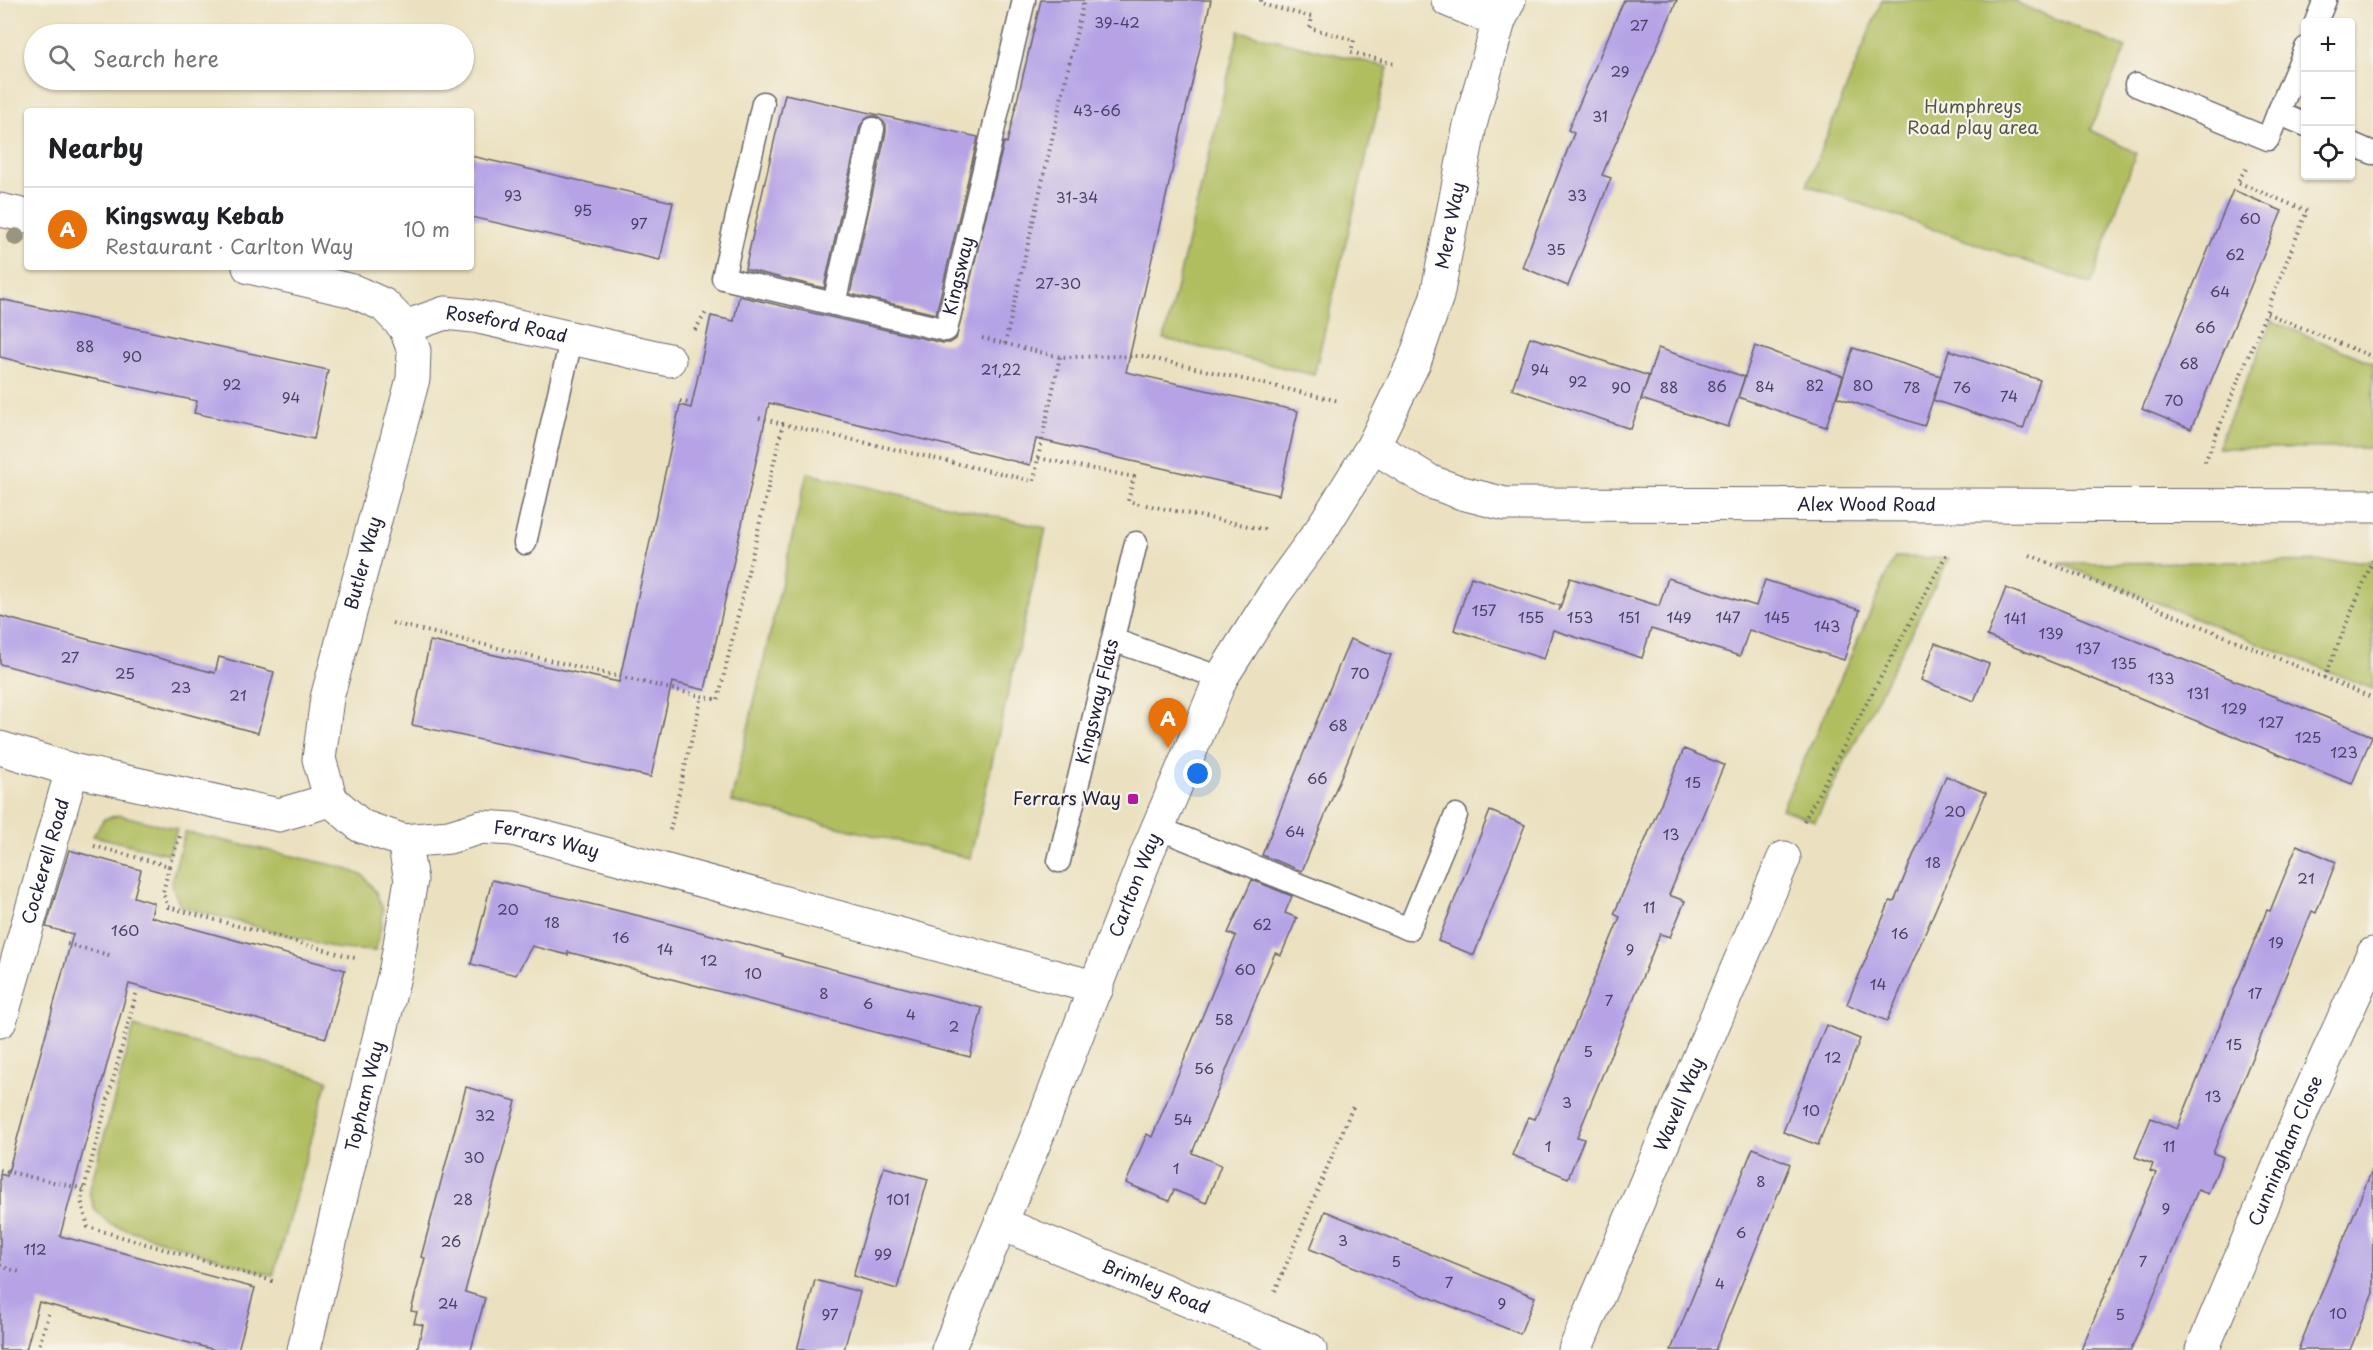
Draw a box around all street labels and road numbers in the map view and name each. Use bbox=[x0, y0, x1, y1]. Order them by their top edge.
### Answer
street label: Mere Way bbox=[1428, 179, 1471, 271]
street label: Kingsway bbox=[935, 234, 980, 318]
street label: Roseford Road bbox=[444, 298, 570, 349]
street label: Alex Wood Road bbox=[1797, 490, 1936, 517]
street label: Butler Way bbox=[336, 513, 387, 612]
street label: Kingsway Flats bbox=[1068, 636, 1124, 767]
street label: Cockerell Road bbox=[13, 795, 75, 927]
street label: Ferrars Way bbox=[493, 813, 603, 864]
street label: Carlton Way bbox=[1101, 828, 1166, 941]
street label: Topham Way bbox=[337, 1038, 390, 1154]
street label: Wavell Way bbox=[1646, 1053, 1710, 1155]
street label: Cunningham Close bbox=[2240, 1071, 2328, 1230]
street label: Brimley Road bbox=[1098, 1251, 1214, 1320]

